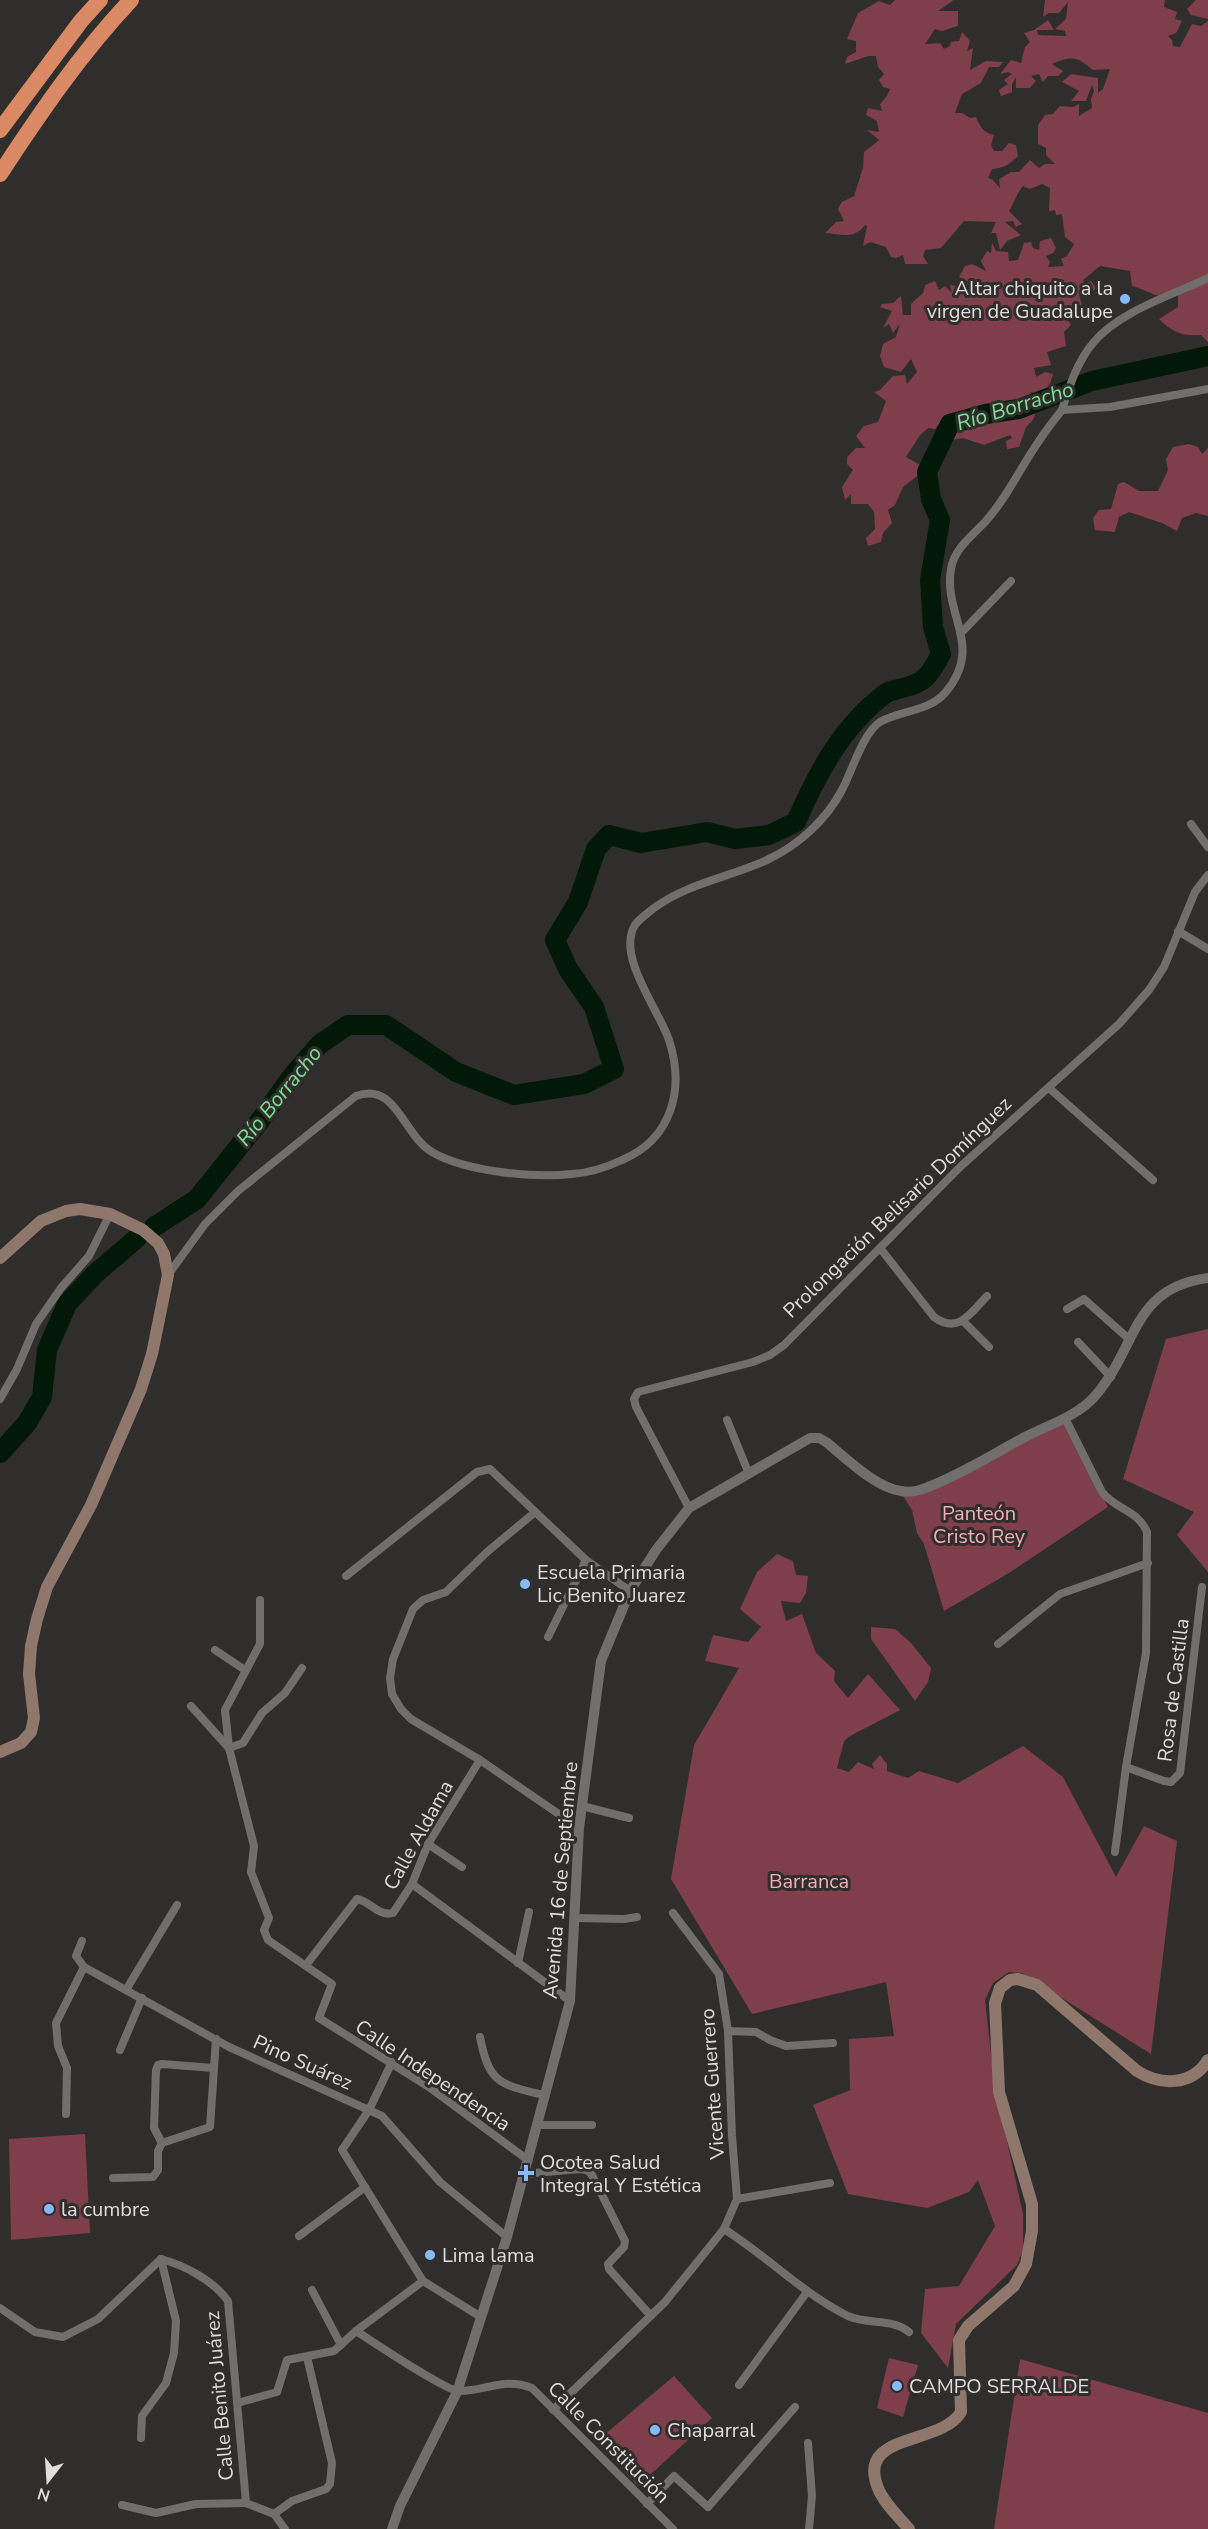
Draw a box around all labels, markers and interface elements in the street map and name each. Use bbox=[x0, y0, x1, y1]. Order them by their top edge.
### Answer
place label: Altar chiquito a la virgen de Guadalupe bbox=[927, 275, 1113, 325]
marker: Altar chiquito a la virgen de Guadalupe bbox=[1118, 292, 1132, 306]
water label: Río Borracho bbox=[953, 375, 1077, 437]
water label: Río Borracho bbox=[230, 1040, 328, 1152]
street label: Prolongación Belisario Domínguez bbox=[777, 1091, 1017, 1324]
park label: Panteón Cristo Rey bbox=[933, 1500, 1026, 1550]
place label: Escuela Primaria Lic Benito Juarez bbox=[537, 1559, 685, 1609]
marker: Escuela Primaria Lic Benito Juarez bbox=[518, 1577, 532, 1591]
street label: Rosa de Castilla bbox=[1151, 1617, 1196, 1763]
street label: Avenida 16 de Septiembre bbox=[537, 1760, 584, 2000]
street label: Calle Aldama bbox=[377, 1776, 460, 1895]
park label: Barranca bbox=[769, 1868, 849, 1895]
street label: Vicente Guerrero bbox=[694, 2007, 731, 2161]
street label: Calle Independencia bbox=[350, 2013, 516, 2137]
street label: Pino Suárez bbox=[249, 2029, 357, 2096]
place label: Ocotea Salud Integral Y Estética bbox=[540, 2149, 702, 2199]
marker: Ocotea Salud Integral Y Estética bbox=[517, 2164, 535, 2182]
place label: la cumbre bbox=[61, 2196, 150, 2223]
marker: la cumbre bbox=[42, 2202, 56, 2216]
place label: Lima lama bbox=[442, 2242, 535, 2269]
marker: Lima lama bbox=[423, 2248, 437, 2262]
street label: Calle Benito Juárez bbox=[199, 2310, 240, 2482]
place label: CAMPO SERRALDE bbox=[909, 2373, 1089, 2400]
street label: Calle Constitución bbox=[542, 2375, 676, 2509]
marker: CAMPO SERRALDE bbox=[890, 2379, 904, 2393]
place label: Chaparral bbox=[667, 2417, 755, 2444]
marker: Chaparral bbox=[648, 2423, 662, 2437]
north arrow bbox=[18, 2451, 78, 2511]
text: N bbox=[35, 2482, 53, 2507]

